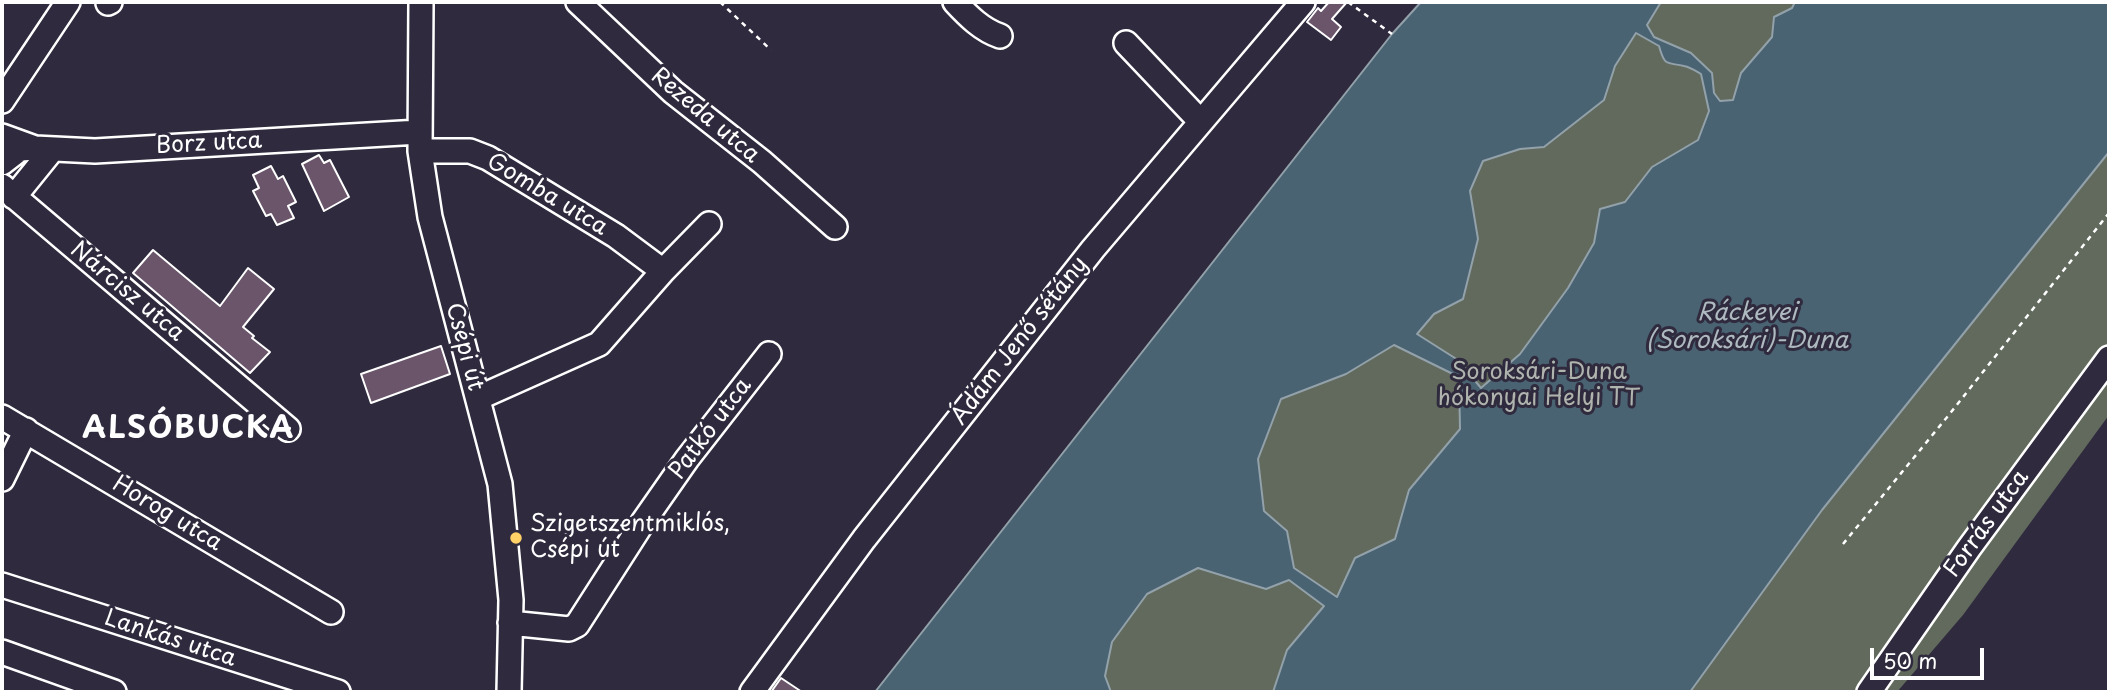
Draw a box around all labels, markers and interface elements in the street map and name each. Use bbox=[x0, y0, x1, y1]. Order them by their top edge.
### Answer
street label: Rezeda utca bbox=[645, 63, 765, 169]
street label: Borz utca bbox=[155, 127, 263, 161]
street label: Gomba utca bbox=[482, 148, 612, 242]
street label: Nárcisz utca bbox=[64, 236, 190, 348]
street label: Ádám Jenő sétány bbox=[946, 251, 1094, 431]
water label: Ráckevei (Soroksári)-Duna bbox=[1646, 299, 1848, 355]
street label: Csépi út bbox=[439, 300, 489, 394]
park label: Soroksári-Duna hókonyai Helyi TT bbox=[1438, 359, 1640, 413]
street label: Patkó utca bbox=[664, 373, 758, 485]
district label: ALSÓBUCKA bbox=[84, 412, 294, 448]
street label: Forrás utca bbox=[1939, 465, 2035, 583]
street label: Horog utca bbox=[107, 470, 227, 558]
place label: Szigetszentmiklós, Csépi út bbox=[530, 511, 730, 565]
marker: Szigetszentmiklós, Csépi út bbox=[508, 530, 524, 546]
street label: Lankás utca bbox=[101, 605, 239, 673]
scale bar bbox=[1873, 634, 1987, 678]
text: 50 m bbox=[1883, 644, 1937, 676]

